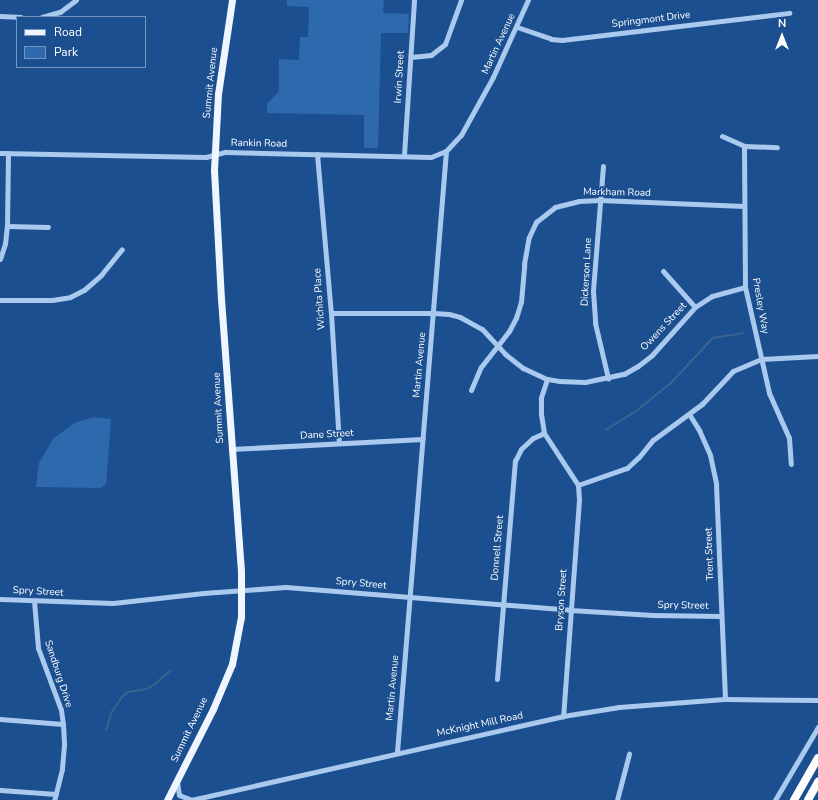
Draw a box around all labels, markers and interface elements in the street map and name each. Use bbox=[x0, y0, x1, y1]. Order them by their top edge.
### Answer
street label: Springmont Drive bbox=[611, 9, 691, 31]
street label: Martin Avenue bbox=[480, 12, 518, 76]
legend bbox=[16, 16, 146, 68]
north arrow bbox=[762, 16, 802, 56]
text: N bbox=[778, 16, 786, 31]
text: Road bbox=[54, 24, 82, 40]
text: Park bbox=[54, 44, 78, 60]
street label: Summit Avenue bbox=[201, 47, 221, 119]
street label: Irwin Street bbox=[393, 50, 407, 104]
street label: Rankin Road bbox=[231, 138, 287, 150]
street label: Markham Road bbox=[583, 186, 651, 200]
street label: Dickerson Lane bbox=[579, 238, 595, 306]
street label: Wichita Place bbox=[312, 268, 328, 330]
street label: Presley Way bbox=[749, 277, 771, 335]
street label: Owens Street bbox=[639, 300, 689, 354]
street label: Martin Avenue bbox=[411, 332, 429, 398]
street label: Summit Avenue bbox=[211, 372, 227, 444]
street label: Dane Street bbox=[300, 428, 354, 442]
street label: Donnell Street bbox=[489, 515, 507, 581]
street label: Trent Street bbox=[703, 527, 717, 581]
street label: Bryson Street bbox=[554, 569, 570, 631]
street label: Spry Street bbox=[335, 576, 387, 592]
street label: Spry Street bbox=[12, 585, 64, 599]
street label: Spry Street bbox=[657, 600, 709, 612]
street label: Sandburg Drive bbox=[41, 639, 75, 709]
street label: Martin Avenue bbox=[384, 655, 402, 721]
street label: Summit Avenue bbox=[169, 695, 211, 765]
street label: McKnight Mill Road bbox=[436, 710, 524, 740]

